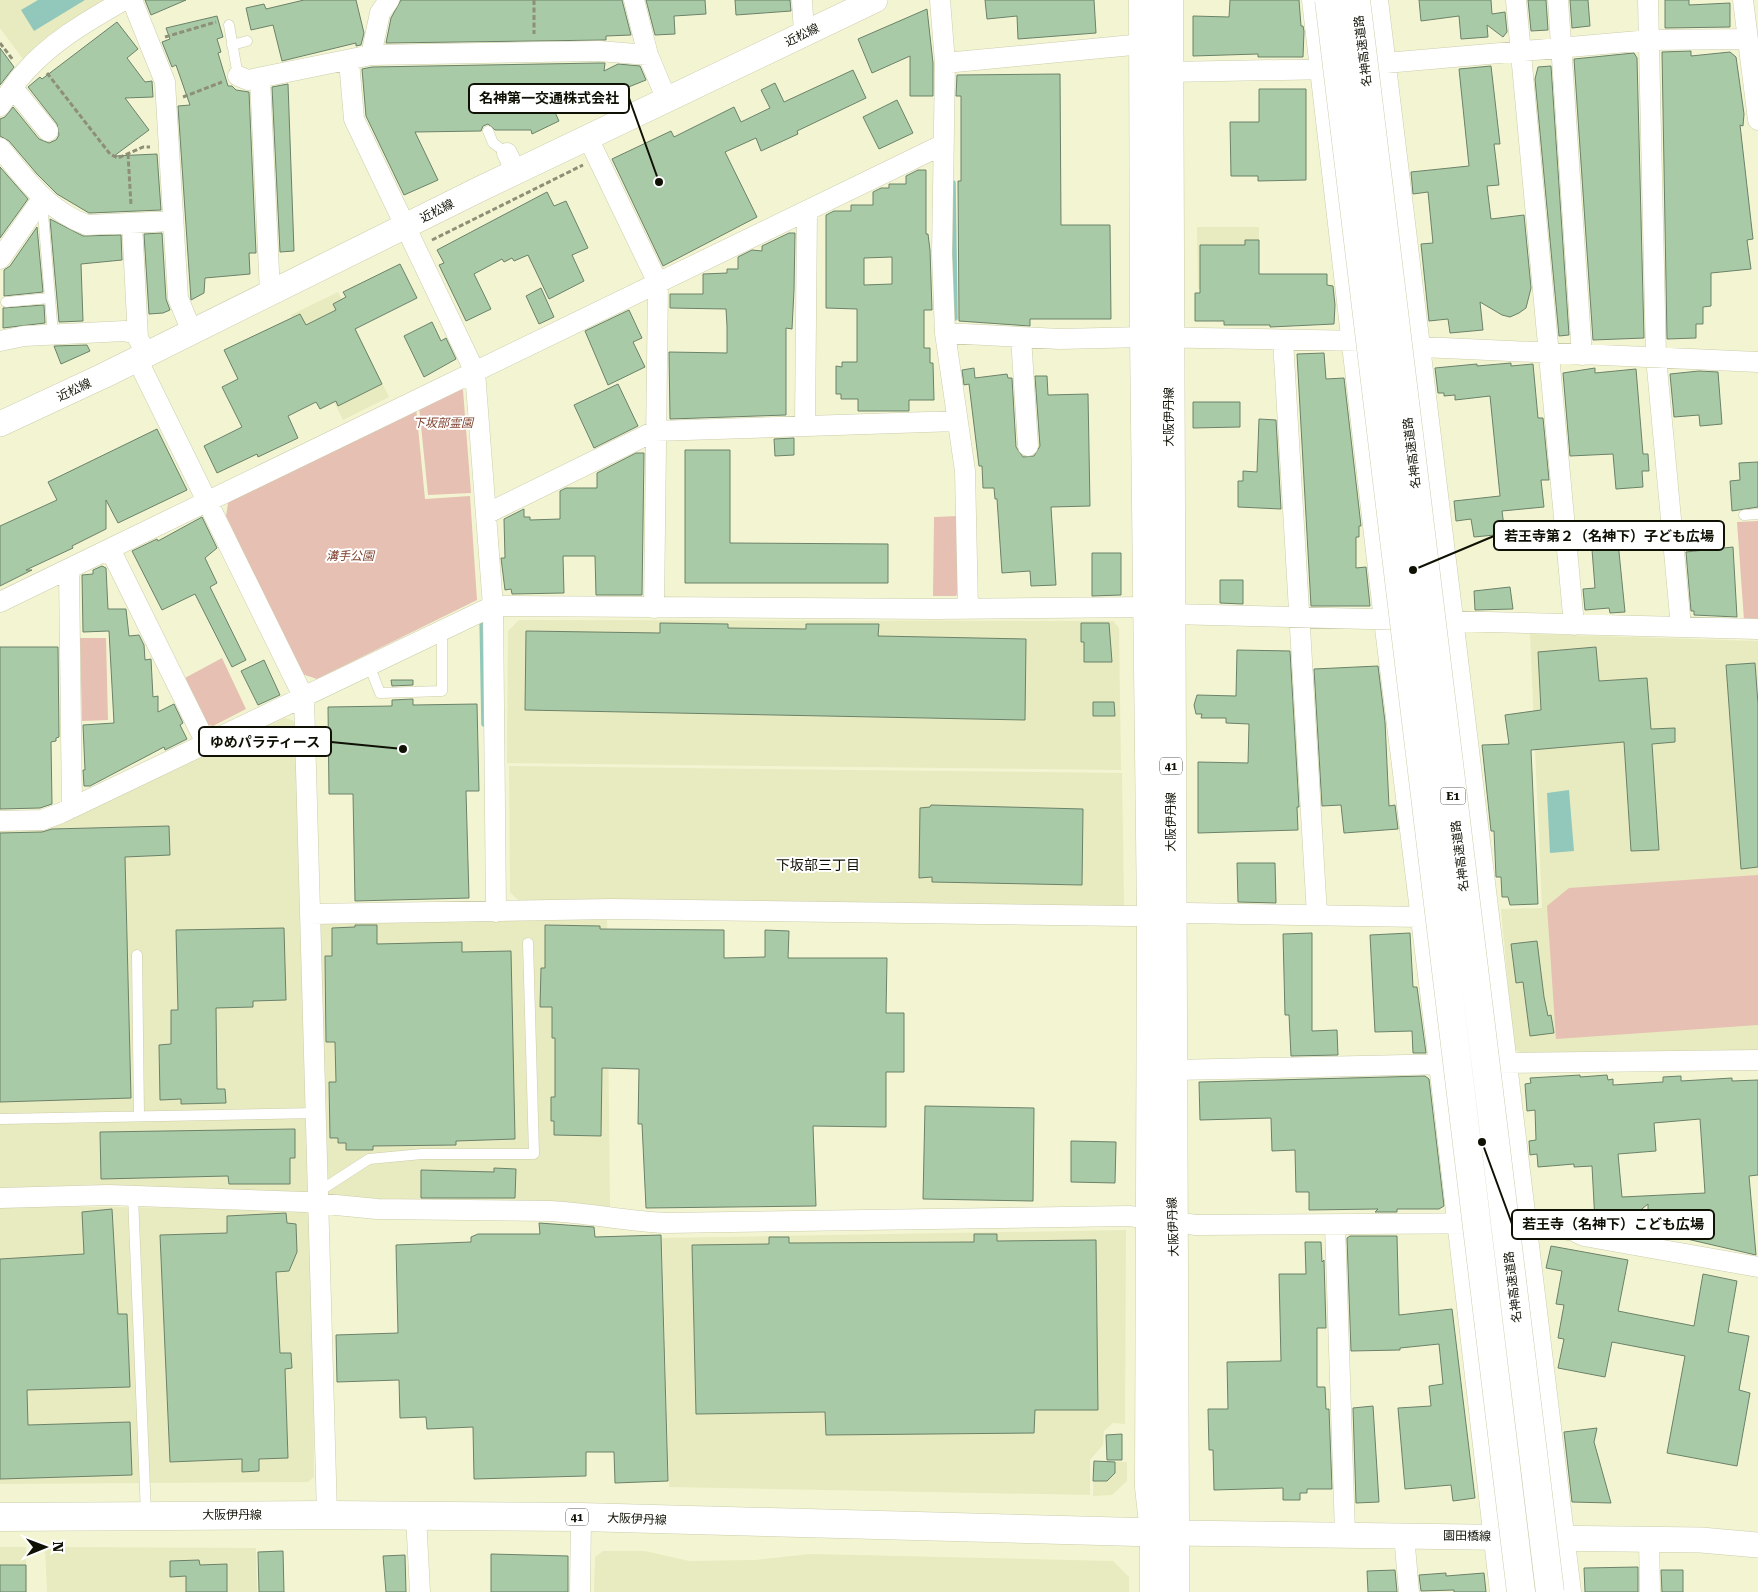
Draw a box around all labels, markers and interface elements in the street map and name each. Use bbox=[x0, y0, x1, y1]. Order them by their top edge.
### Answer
street label: 名神高速道路 bbox=[1352, 14, 1374, 88]
street label: 近松線 bbox=[783, 21, 821, 49]
callout: 名神第一交通株式会社 bbox=[469, 84, 629, 113]
text: 名神第一交通株式会社 bbox=[479, 90, 619, 106]
street label: 近松線 bbox=[418, 197, 456, 225]
street label: 近松線 bbox=[55, 376, 93, 404]
street label: 大阪伊丹線 bbox=[1162, 387, 1176, 447]
park label: 下坂部霊園 bbox=[413, 416, 475, 430]
street label: 名神高速道路 bbox=[1401, 416, 1423, 490]
callout: 若王寺第２（名神下）子ども広場 bbox=[1494, 521, 1724, 550]
text: 若王寺第２（名神下）子ども広場 bbox=[1504, 528, 1714, 544]
park label: 溝手公園 bbox=[326, 549, 376, 563]
callout: ゆめパラティース bbox=[199, 727, 331, 756]
text: ゆめパラティース bbox=[210, 734, 320, 750]
road number: 41 bbox=[1160, 758, 1182, 774]
road number: E1 bbox=[1440, 788, 1466, 804]
street label: 大阪伊丹線 bbox=[1164, 792, 1178, 852]
street label: 名神高速道路 bbox=[1449, 819, 1471, 893]
district label: 下坂部三丁目 bbox=[776, 857, 860, 873]
street label: 大阪伊丹線 bbox=[1165, 1197, 1181, 1257]
callout: 若王寺（名神下）こども広場 bbox=[1512, 1210, 1714, 1239]
text: 若王寺（名神下）こども広場 bbox=[1522, 1216, 1704, 1232]
street label: 名神高速道路 bbox=[1502, 1250, 1524, 1324]
street label: 大阪伊丹線 bbox=[202, 1508, 262, 1522]
road number: 41 bbox=[566, 1508, 588, 1525]
street label: 大阪伊丹線 bbox=[607, 1511, 667, 1527]
north arrow bbox=[20, 1522, 70, 1572]
street label: 園田橋線 bbox=[1443, 1529, 1491, 1543]
text: N bbox=[50, 1541, 66, 1553]

